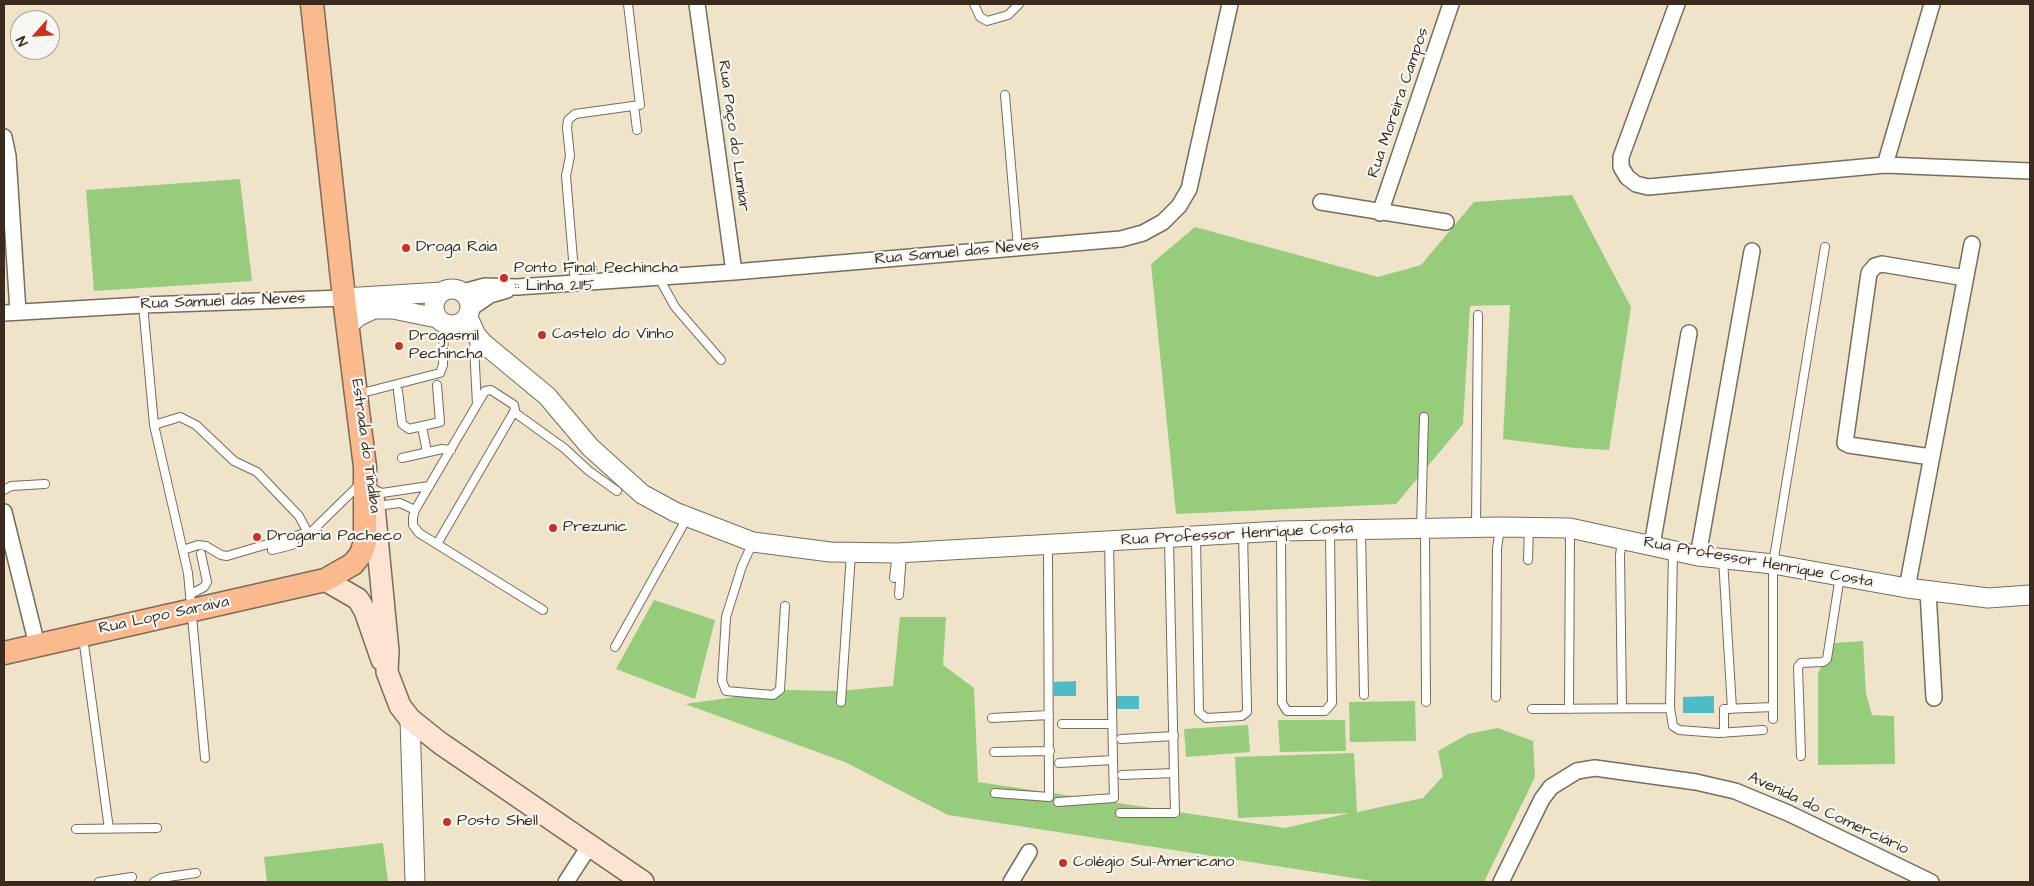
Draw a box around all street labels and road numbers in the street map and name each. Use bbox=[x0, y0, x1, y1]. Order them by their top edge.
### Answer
street label: Rua Moreira Campos bbox=[1364, 25, 1434, 181]
street label: Rua Paço do Lumiar bbox=[713, 59, 753, 213]
street label: Rua Samuel das Neves bbox=[874, 236, 1040, 270]
street label: Rua Samuel das Neves bbox=[140, 290, 306, 314]
street label: Estrada do Tindiba bbox=[346, 378, 384, 514]
street label: Rua Professor Henrique Costa bbox=[1120, 519, 1354, 551]
street label: Rua Professor Henrique Costa bbox=[1642, 533, 1874, 593]
street label: Rua Lopo Saraiva bbox=[97, 593, 231, 639]
street label: Avenida do Comerciário bbox=[1745, 768, 1911, 860]

